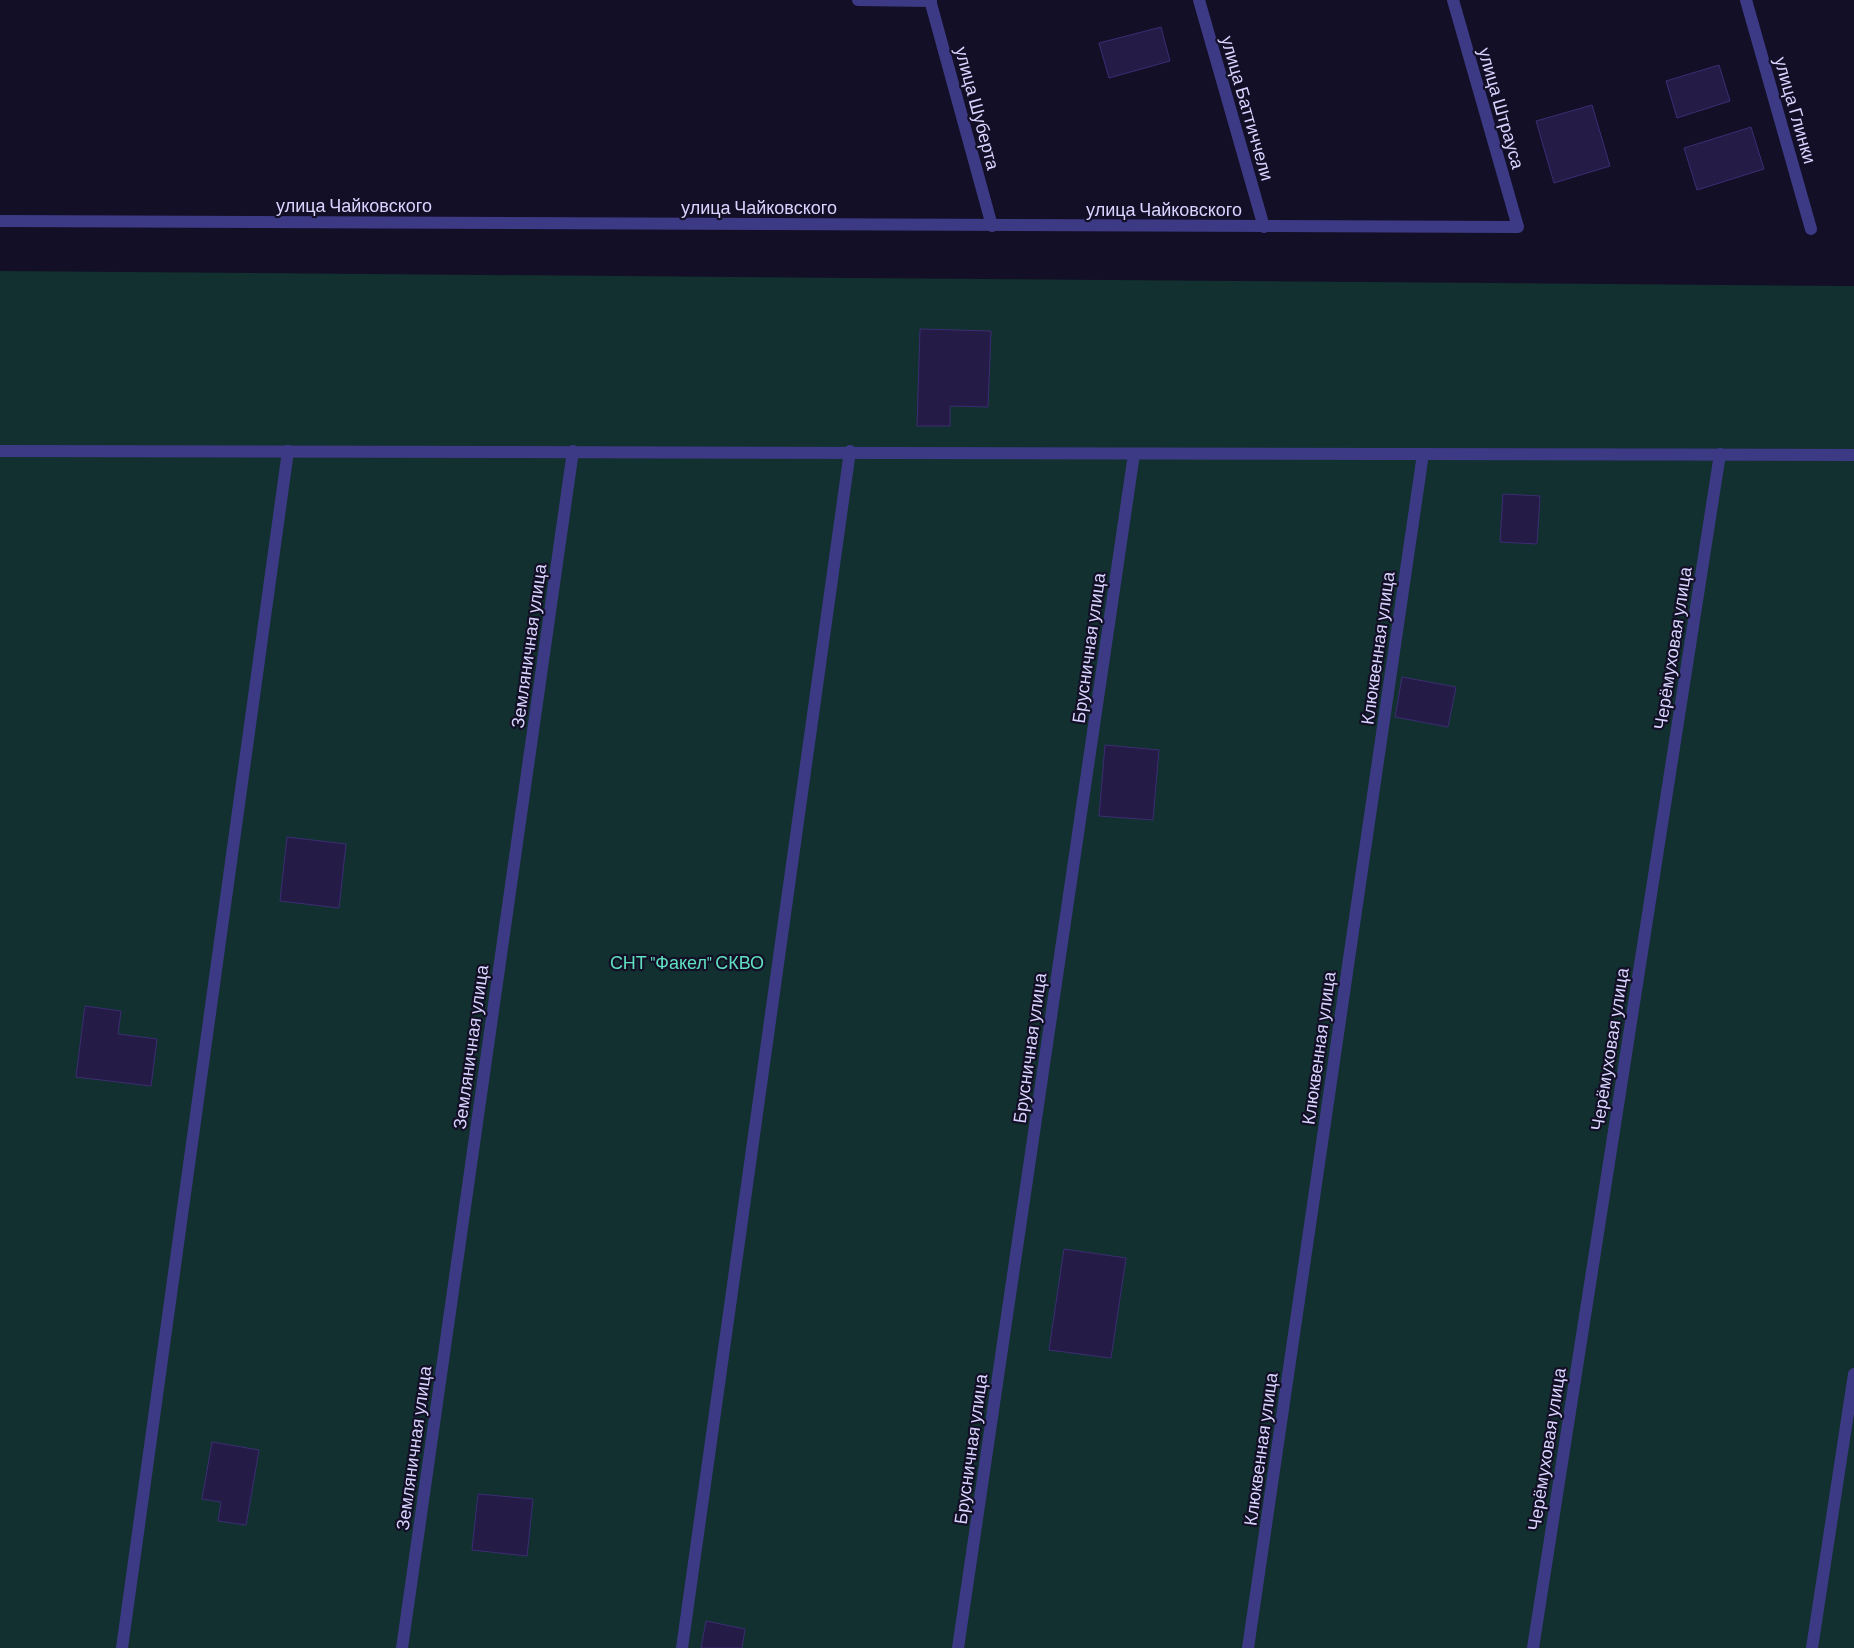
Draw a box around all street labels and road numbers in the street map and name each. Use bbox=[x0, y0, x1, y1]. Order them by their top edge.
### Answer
street label: улица Баттиччели bbox=[1217, 33, 1279, 183]
street label: улица Шуберта bbox=[951, 44, 1005, 173]
street label: улица Штрауса bbox=[1474, 45, 1530, 172]
street label: улица Глинки bbox=[1770, 54, 1822, 166]
street label: улица Чайковского bbox=[276, 194, 432, 216]
street label: улица Чайковского bbox=[681, 196, 837, 218]
street label: улица Чайковского bbox=[1086, 198, 1242, 220]
street label: Земляничная улица bbox=[506, 561, 551, 730]
street label: Черёмуховая улица bbox=[1648, 564, 1696, 731]
street label: Клюквенная улица bbox=[1355, 569, 1399, 726]
street label: Брусничная улица bbox=[1067, 570, 1110, 725]
street label: Земляничная улица bbox=[448, 962, 493, 1131]
street label: Черёмуховая улица bbox=[1585, 965, 1633, 1132]
street label: Клюквенная улица bbox=[1296, 969, 1340, 1126]
street label: Брусничная улица bbox=[1008, 970, 1051, 1125]
street label: Земляничная улица bbox=[391, 1363, 436, 1532]
street label: Черёмуховая улица bbox=[1522, 1365, 1570, 1532]
street label: Клюквенная улица bbox=[1238, 1370, 1282, 1527]
street label: Брусничная улица bbox=[949, 1371, 992, 1526]

